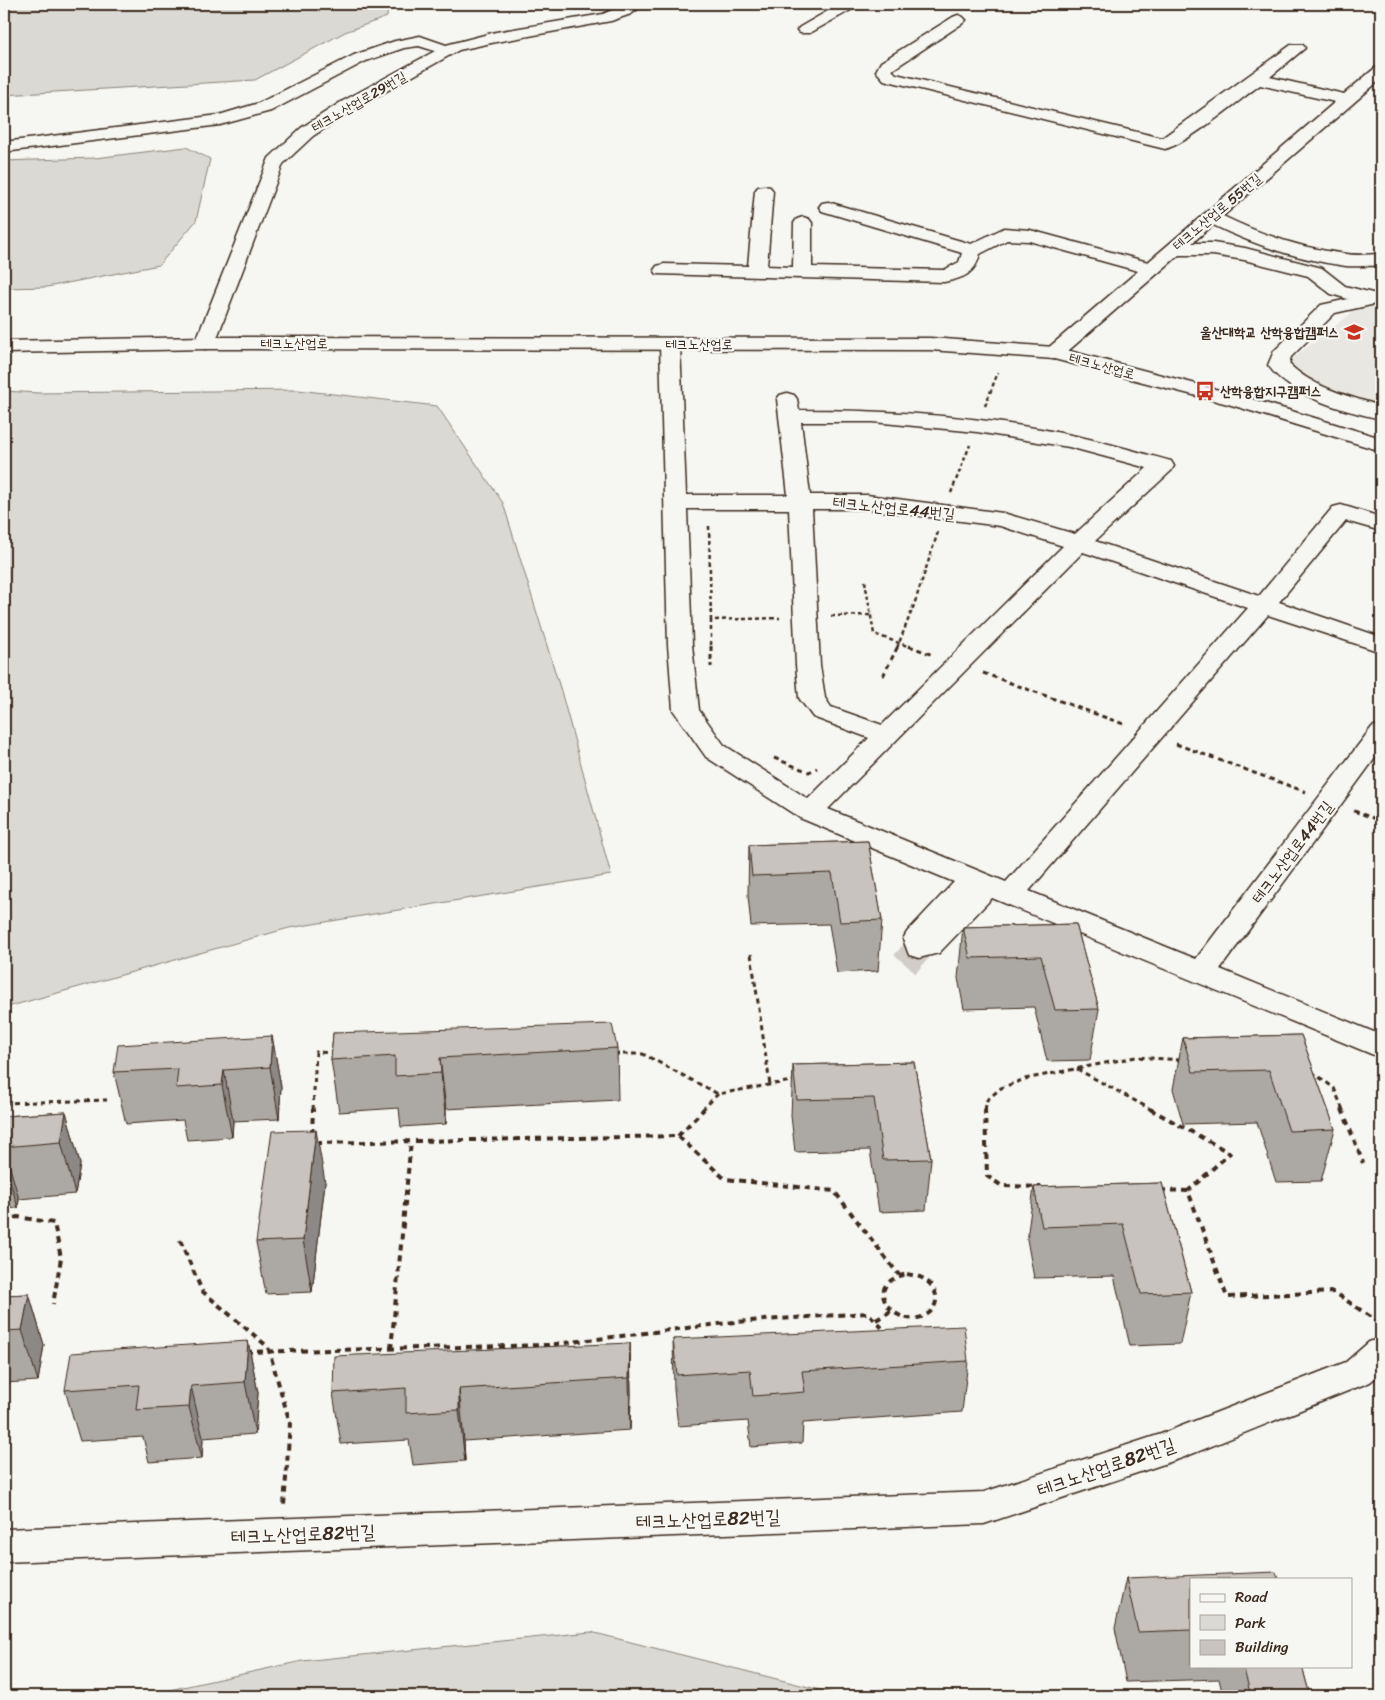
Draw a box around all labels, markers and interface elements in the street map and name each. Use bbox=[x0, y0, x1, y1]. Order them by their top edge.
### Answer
street label: 테크노산업로29번길 bbox=[306, 64, 412, 140]
street label: 테크노산업로 55번길 bbox=[1166, 166, 1268, 257]
place label: 울산대학교 산학융합캠퍼스 bbox=[1200, 320, 1339, 345]
school or university icon: 울산대학교 산학융합캠퍼스 bbox=[1343, 321, 1365, 343]
street label: 테크노산업로 bbox=[260, 331, 328, 356]
street label: 테크노산업로 bbox=[665, 332, 733, 357]
street label: 테크노산업로 bbox=[1066, 345, 1138, 387]
place label: 산학융합지구캠퍼스 bbox=[1220, 379, 1321, 404]
bus stop icon: 산학융합지구캠퍼스 bbox=[1194, 380, 1216, 402]
street label: 테크노산업로44번길 bbox=[831, 487, 957, 529]
street label: 테크노산업로44번길 bbox=[1243, 794, 1341, 910]
street label: 테크노산업로82번길 bbox=[1032, 1428, 1180, 1506]
street label: 테크노산업로82번길 bbox=[635, 1500, 781, 1538]
street label: 테크노산업로82번길 bbox=[230, 1515, 376, 1553]
legend bbox=[1190, 1578, 1352, 1668]
text: Road bbox=[1235, 1584, 1268, 1610]
text: Park bbox=[1235, 1610, 1266, 1636]
text: Building bbox=[1235, 1634, 1289, 1660]

